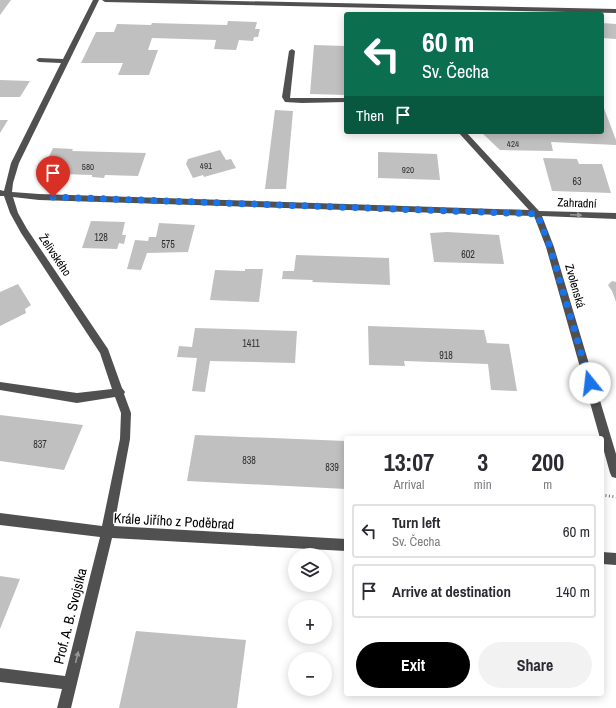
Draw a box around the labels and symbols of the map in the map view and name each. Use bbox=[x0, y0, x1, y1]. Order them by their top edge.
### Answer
house number: 424 bbox=[507, 138, 519, 150]
pin bbox=[36, 156, 70, 197]
house number: 491 bbox=[200, 160, 212, 172]
house number: 580 bbox=[82, 161, 94, 173]
house number: 920 bbox=[402, 164, 414, 176]
house number: 63 bbox=[572, 175, 582, 188]
street label: Zahradní bbox=[557, 194, 597, 212]
one-way arrow bbox=[570, 212, 583, 218]
street label: Želivského bbox=[35, 231, 75, 279]
house number: 128 bbox=[94, 231, 108, 244]
house number: 575 bbox=[161, 238, 175, 251]
house number: 602 bbox=[461, 248, 475, 261]
street label: Zvolenská bbox=[561, 262, 589, 310]
house number: 1411 bbox=[242, 337, 260, 350]
house number: 918 bbox=[439, 349, 453, 362]
position arrow bbox=[569, 362, 611, 404]
house number: 837 bbox=[33, 438, 47, 451]
house number: 838 bbox=[242, 454, 256, 467]
house number: 839 bbox=[325, 461, 339, 474]
street label: Krále Jiřího z Poděbrad bbox=[113, 509, 235, 533]
street label: Prof. A. B. Svojsíka bbox=[49, 566, 91, 666]
one-way arrow bbox=[74, 650, 80, 663]

